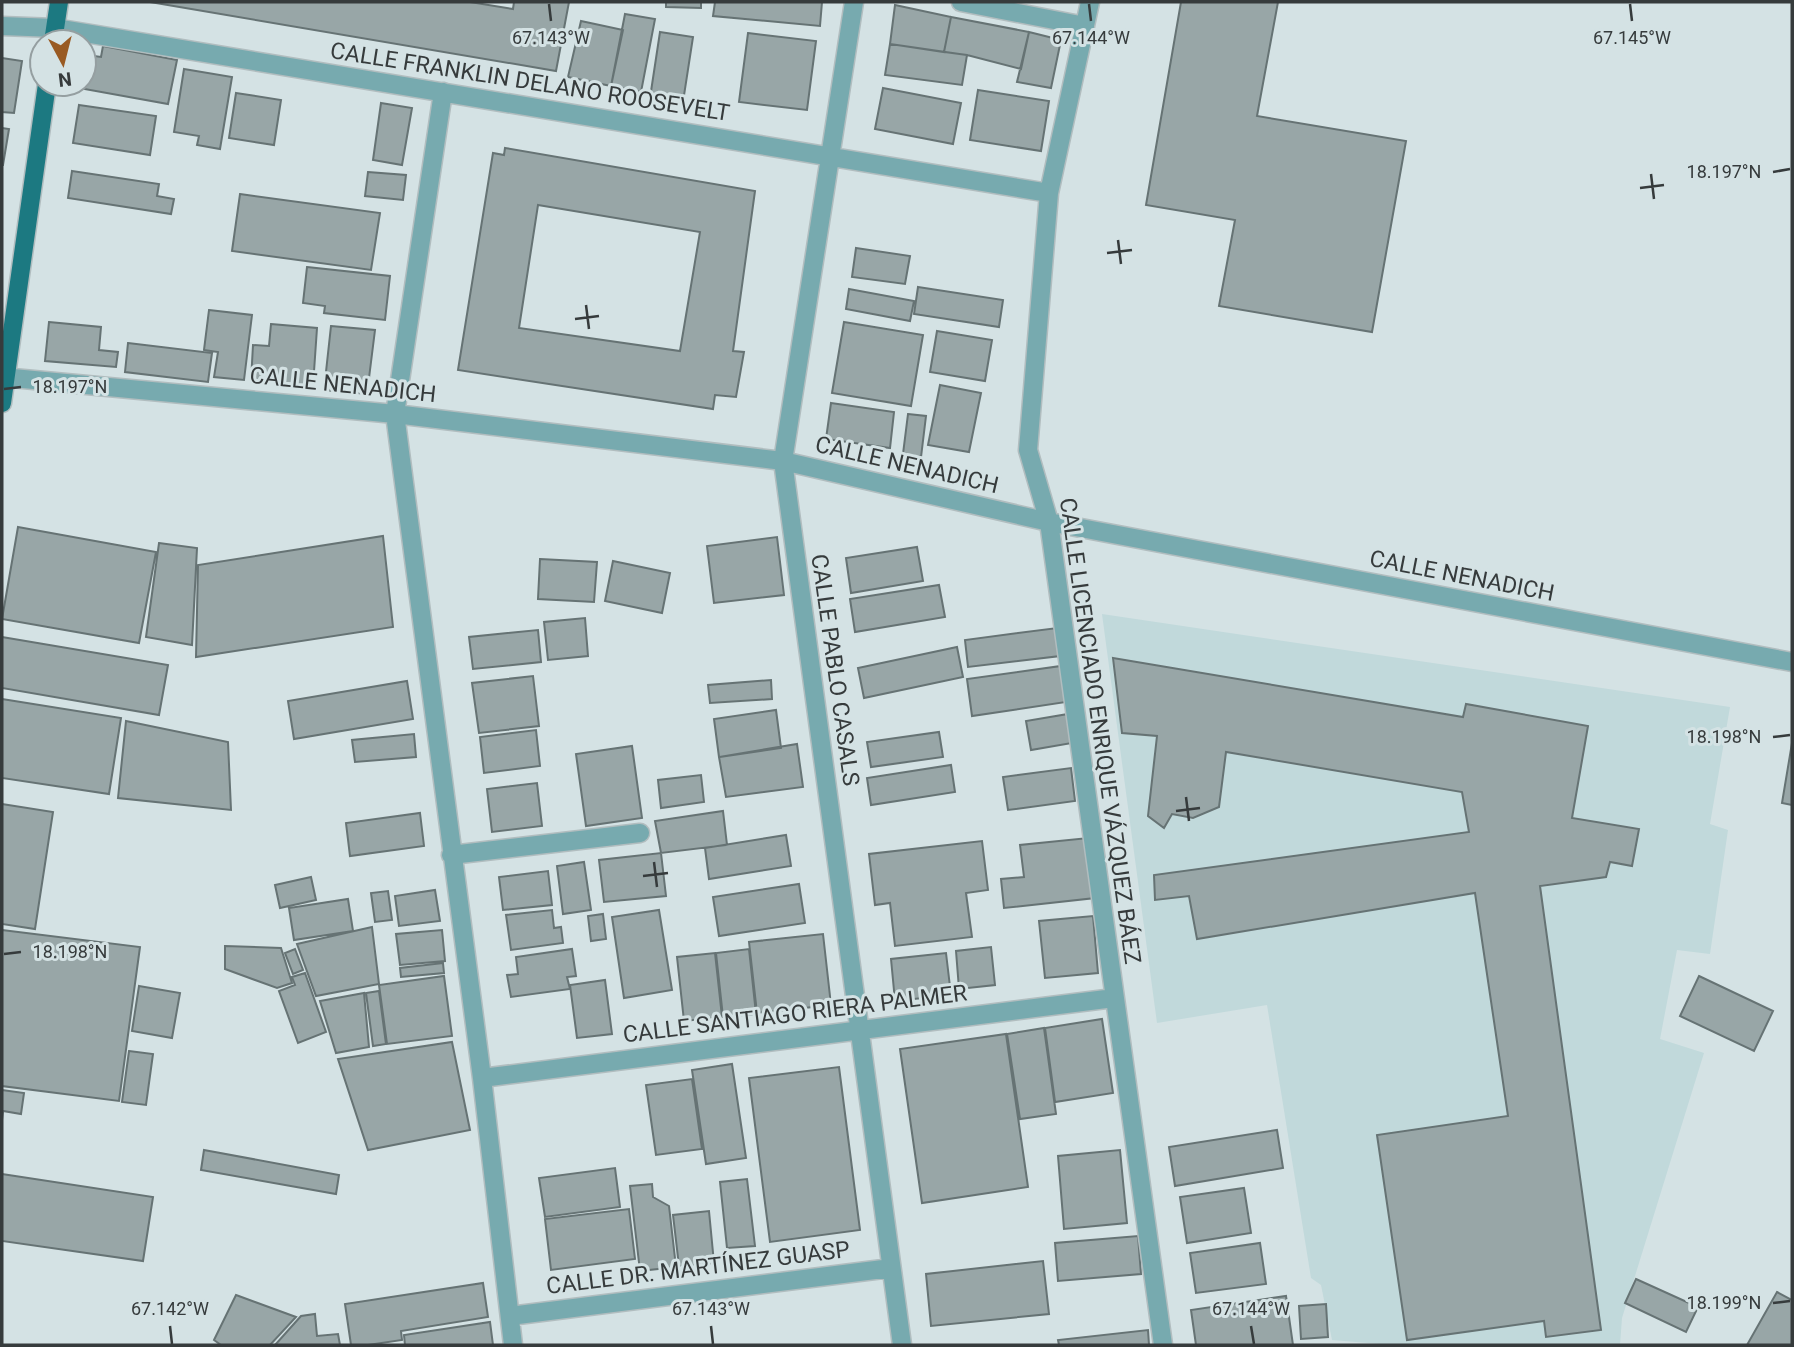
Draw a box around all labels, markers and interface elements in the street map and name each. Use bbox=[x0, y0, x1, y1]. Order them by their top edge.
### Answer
text: 67.143°W bbox=[512, 27, 590, 48]
text: 67.144°W bbox=[1052, 27, 1130, 48]
text: 67.145°W bbox=[1593, 27, 1671, 48]
north arrow bbox=[28, 28, 98, 98]
street label: CALLE FRANKLIN DELANO ROOSEVELT bbox=[328, 37, 732, 127]
text: N bbox=[57, 67, 73, 92]
text: 18.197°N bbox=[1687, 161, 1761, 182]
street label: CALLE NENADICH bbox=[248, 362, 438, 408]
text: 18.197°N bbox=[33, 376, 107, 397]
street label: CALLE NENADICH bbox=[813, 431, 1001, 499]
street label: CALLE LICENCIADO ENRIQUE VÁZQUEZ BÁEZ bbox=[1054, 496, 1147, 966]
street label: CALLE NENADICH bbox=[1367, 545, 1557, 607]
street label: CALLE PABLO CASALS bbox=[805, 552, 865, 788]
text: 18.198°N bbox=[1687, 726, 1761, 747]
text: 18.198°N bbox=[33, 941, 107, 962]
street label: CALLE SANTIAGO RIERA PALMER bbox=[621, 979, 969, 1049]
street label: CALLE DR. MARTÍNEZ GUASP bbox=[545, 1235, 851, 1300]
text: 18.199°N bbox=[1687, 1292, 1761, 1313]
text: 67.142°W bbox=[131, 1298, 209, 1319]
text: 67.143°W bbox=[672, 1298, 750, 1319]
text: 67.144°W bbox=[1212, 1298, 1290, 1319]

